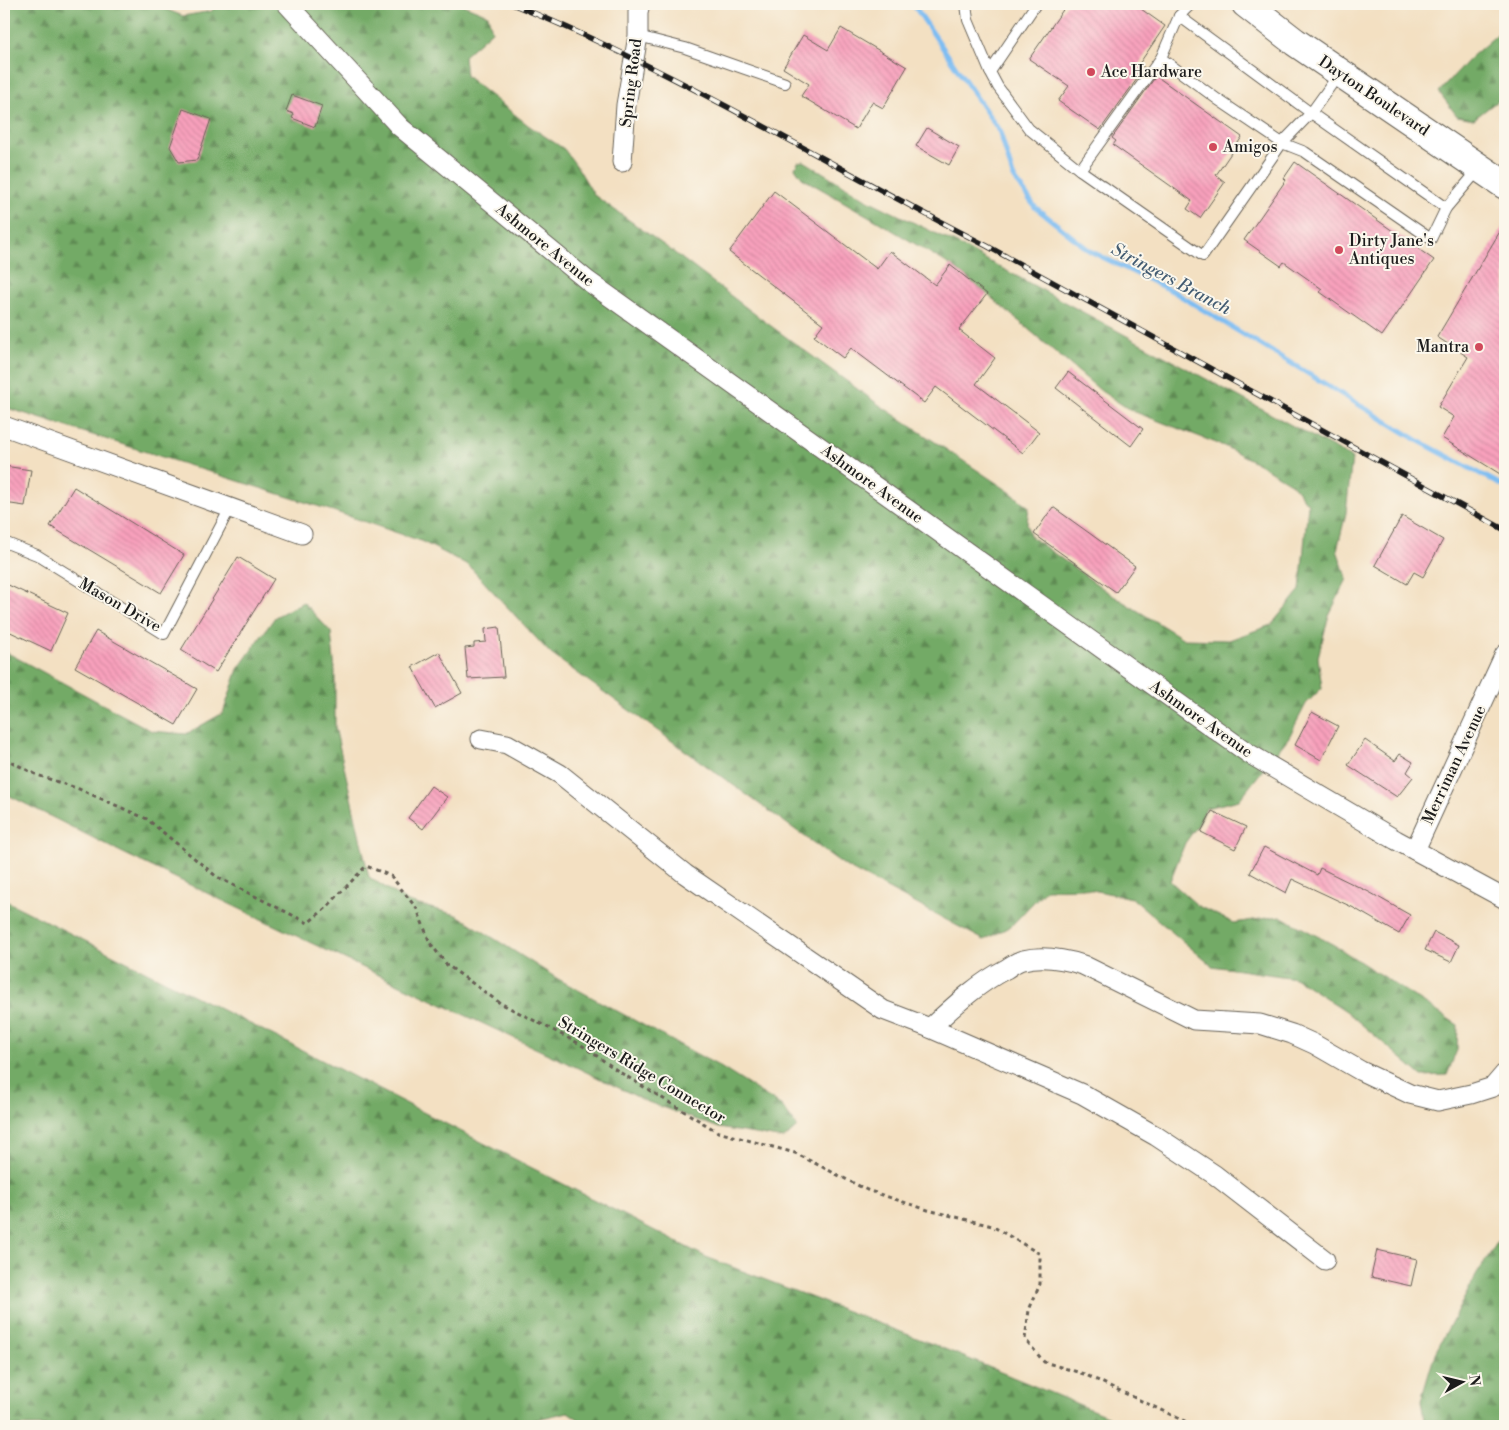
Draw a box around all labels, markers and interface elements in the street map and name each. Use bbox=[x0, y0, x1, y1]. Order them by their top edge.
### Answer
street label: Spring Road bbox=[616, 38, 646, 128]
street label: Dayton Boulevard bbox=[1315, 52, 1433, 140]
place label: Ace Hardware bbox=[1100, 62, 1202, 82]
marker: Ace Hardware bbox=[1085, 66, 1097, 78]
place label: Amigos bbox=[1222, 137, 1278, 157]
marker: Amigos bbox=[1207, 141, 1219, 153]
street label: Ashmore Avenue bbox=[491, 198, 598, 291]
place label: Dirty Jane's Antiques bbox=[1348, 231, 1434, 269]
water label: Stringers Branch bbox=[1107, 238, 1236, 321]
marker: Dirty Jane's Antiques bbox=[1333, 244, 1345, 256]
place label: Mantra bbox=[1417, 337, 1470, 357]
marker: Mantra bbox=[1473, 341, 1485, 353]
street label: Ashmore Avenue bbox=[816, 440, 927, 528]
street label: Mason Drive bbox=[75, 573, 165, 637]
street label: Ashmore Avenue bbox=[1145, 675, 1256, 762]
street label: Merriman Avenue bbox=[1418, 702, 1490, 828]
street label: Stringers Ridge Connector bbox=[555, 1012, 729, 1128]
north arrow bbox=[1436, 1358, 1486, 1408]
text: N bbox=[1464, 1374, 1484, 1387]

